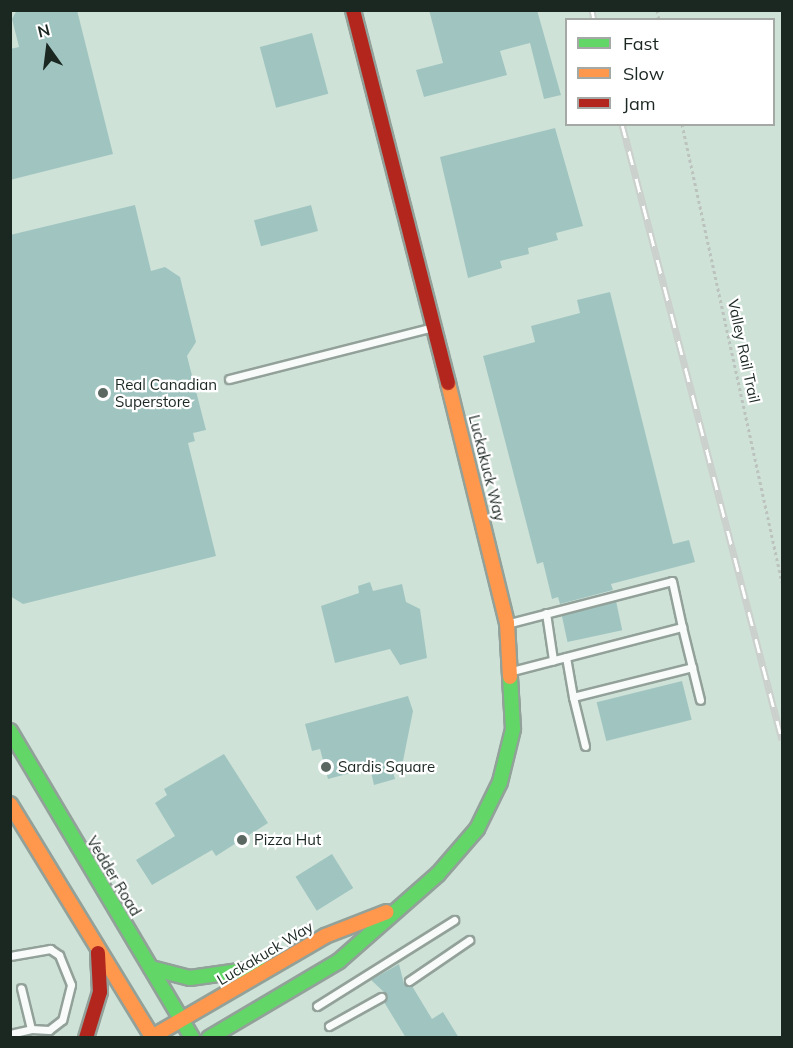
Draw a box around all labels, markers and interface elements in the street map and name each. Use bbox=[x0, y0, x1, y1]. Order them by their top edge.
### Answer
north arrow bbox=[18, 18, 78, 78]
legend bbox=[565, 18, 775, 126]
text: N bbox=[35, 19, 52, 42]
text: Fast bbox=[623, 32, 659, 55]
text: Slow bbox=[623, 62, 664, 85]
text: Jam bbox=[623, 92, 656, 115]
street label: Valley Rail Trail bbox=[724, 298, 764, 404]
place label: Real Canadian Superstore bbox=[115, 375, 217, 410]
marker: Real Canadian Superstore bbox=[96, 386, 110, 400]
street label: Luckakuck Way bbox=[465, 413, 509, 523]
place label: Sardis Square bbox=[338, 758, 435, 776]
marker: Sardis Square bbox=[319, 760, 333, 774]
place label: Pizza Hut bbox=[254, 831, 321, 849]
street label: Vedder Road bbox=[83, 833, 145, 919]
marker: Pizza Hut bbox=[235, 833, 249, 847]
street label: Luckakuck Way bbox=[214, 917, 316, 989]

